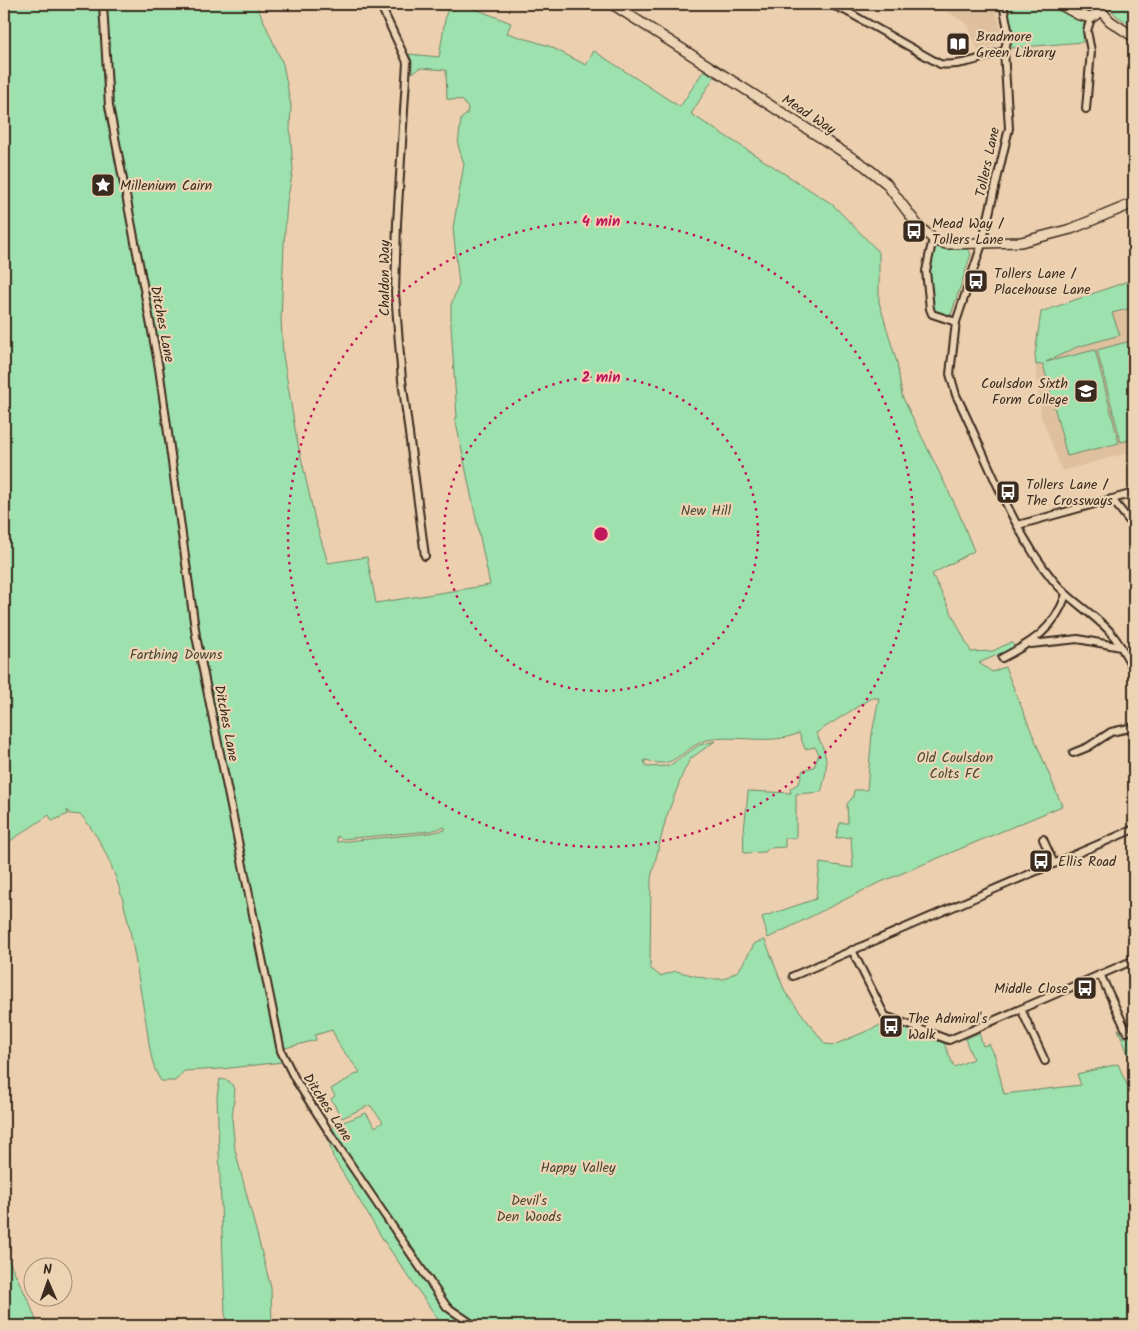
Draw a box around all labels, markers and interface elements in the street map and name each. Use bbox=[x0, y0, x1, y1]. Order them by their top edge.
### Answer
place label: Bradmore Green Library bbox=[976, 26, 1056, 64]
library icon: Bradmore Green Library bbox=[945, 31, 971, 57]
street label: Mead Way bbox=[777, 89, 840, 141]
street label: Tollers Lane bbox=[970, 124, 1006, 199]
place icon: Millenium Cairn bbox=[90, 172, 116, 198]
place label: Millenium Cairn bbox=[120, 175, 212, 197]
text: 4 min bbox=[582, 210, 620, 234]
place label: Mead Way / Tollers Lane bbox=[932, 213, 1004, 251]
bus stop icon: Mead Way / Tollers Lane bbox=[901, 218, 927, 244]
street label: Chaldon Way bbox=[374, 239, 396, 316]
place label: Tollers Lane / Placehouse Lane bbox=[994, 263, 1091, 301]
bus stop icon: Tollers Lane / Placehouse Lane bbox=[963, 268, 989, 294]
street label: Ditches Lane bbox=[144, 284, 180, 365]
text: 2 min bbox=[581, 366, 621, 390]
place label: Coulsdon Sixth Form College bbox=[981, 373, 1069, 411]
school or university icon: Coulsdon Sixth Form College bbox=[1073, 378, 1099, 404]
place label: Tollers Lane / The Crossways bbox=[1026, 474, 1113, 512]
bus stop icon: Tollers Lane / The Crossways bbox=[995, 479, 1021, 505]
park label: New Hill bbox=[681, 500, 732, 522]
centre of rings bbox=[592, 525, 610, 543]
park label: Farthing Downs bbox=[130, 644, 222, 666]
street label: Ditches Lane bbox=[208, 683, 244, 764]
park label: Old Coulsdon Colts FC bbox=[917, 747, 993, 785]
bus stop icon: Ellis Road bbox=[1028, 848, 1054, 874]
place label: Ellis Road bbox=[1058, 851, 1117, 873]
bus stop icon: Middle Close bbox=[1072, 975, 1098, 1001]
place label: Middle Close bbox=[994, 978, 1069, 1000]
place label: The Admiral's Walk bbox=[908, 1008, 988, 1046]
bus stop icon: The Admiral's Walk bbox=[878, 1013, 904, 1039]
street label: Ditches Lane bbox=[297, 1069, 358, 1147]
park label: Happy Valley bbox=[540, 1157, 616, 1179]
park label: Devil's Den Woods bbox=[497, 1190, 562, 1228]
north arrow bbox=[22, 1258, 72, 1308]
text: N bbox=[43, 1259, 53, 1281]

